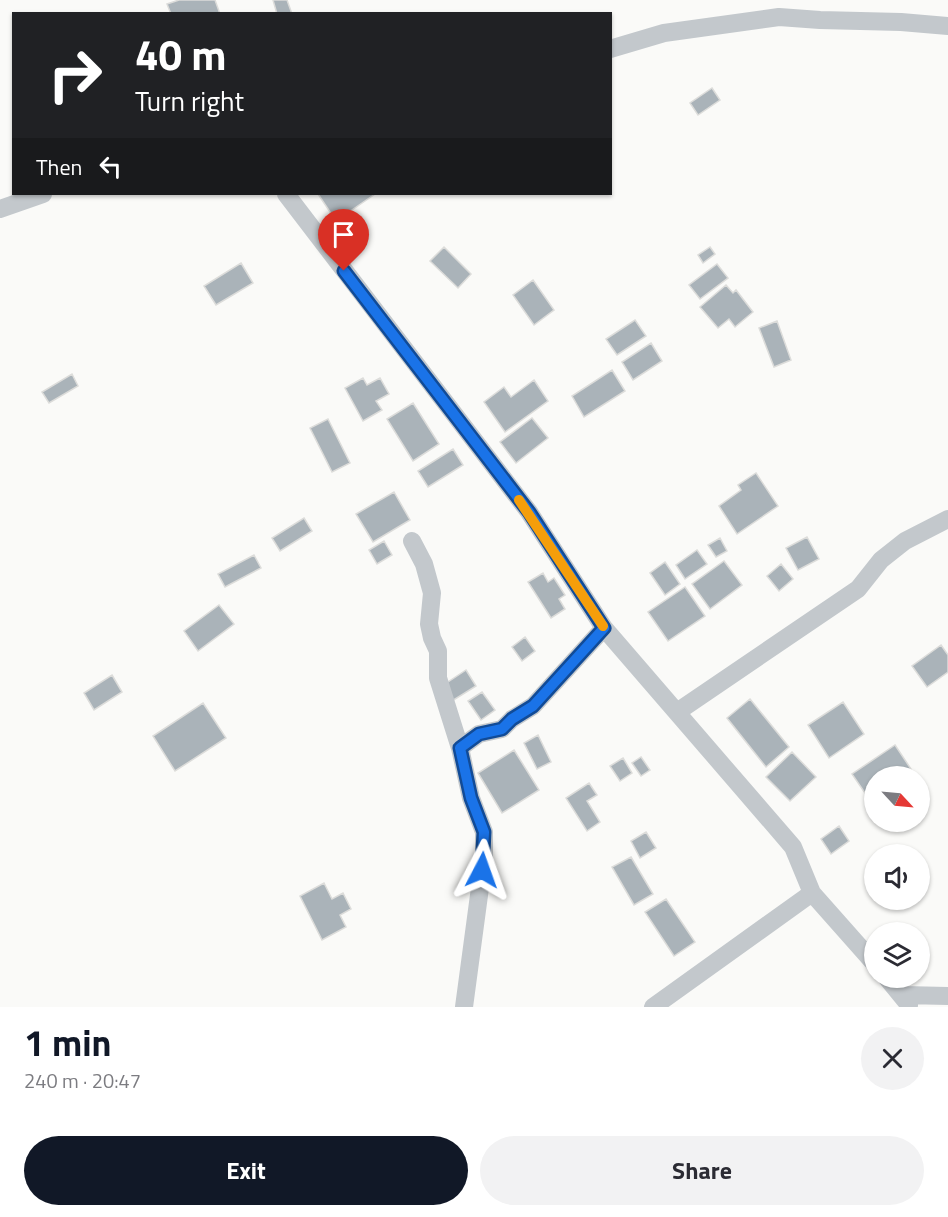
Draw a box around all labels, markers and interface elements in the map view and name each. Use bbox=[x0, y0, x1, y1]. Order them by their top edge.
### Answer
text: 40 m bbox=[135, 22, 227, 86]
icon: right bbox=[36, 36, 114, 114]
text: Turn right bbox=[135, 80, 244, 121]
text: Then bbox=[36, 150, 82, 184]
icon: left bbox=[94, 150, 127, 183]
pin bbox=[318, 209, 369, 271]
icon: arrive bbox=[327, 218, 360, 251]
north arrow bbox=[864, 766, 930, 832]
map controls bbox=[864, 766, 930, 988]
position arrow bbox=[450, 838, 514, 902]
button: sound bbox=[864, 844, 930, 910]
button: layers bbox=[864, 922, 930, 988]
text: 1 min bbox=[24, 1015, 111, 1070]
button: close bbox=[861, 1027, 924, 1090]
text: 240 m · 20:47 bbox=[24, 1065, 141, 1096]
button: Exit bbox=[24, 1136, 468, 1205]
button: Share bbox=[480, 1136, 924, 1205]

